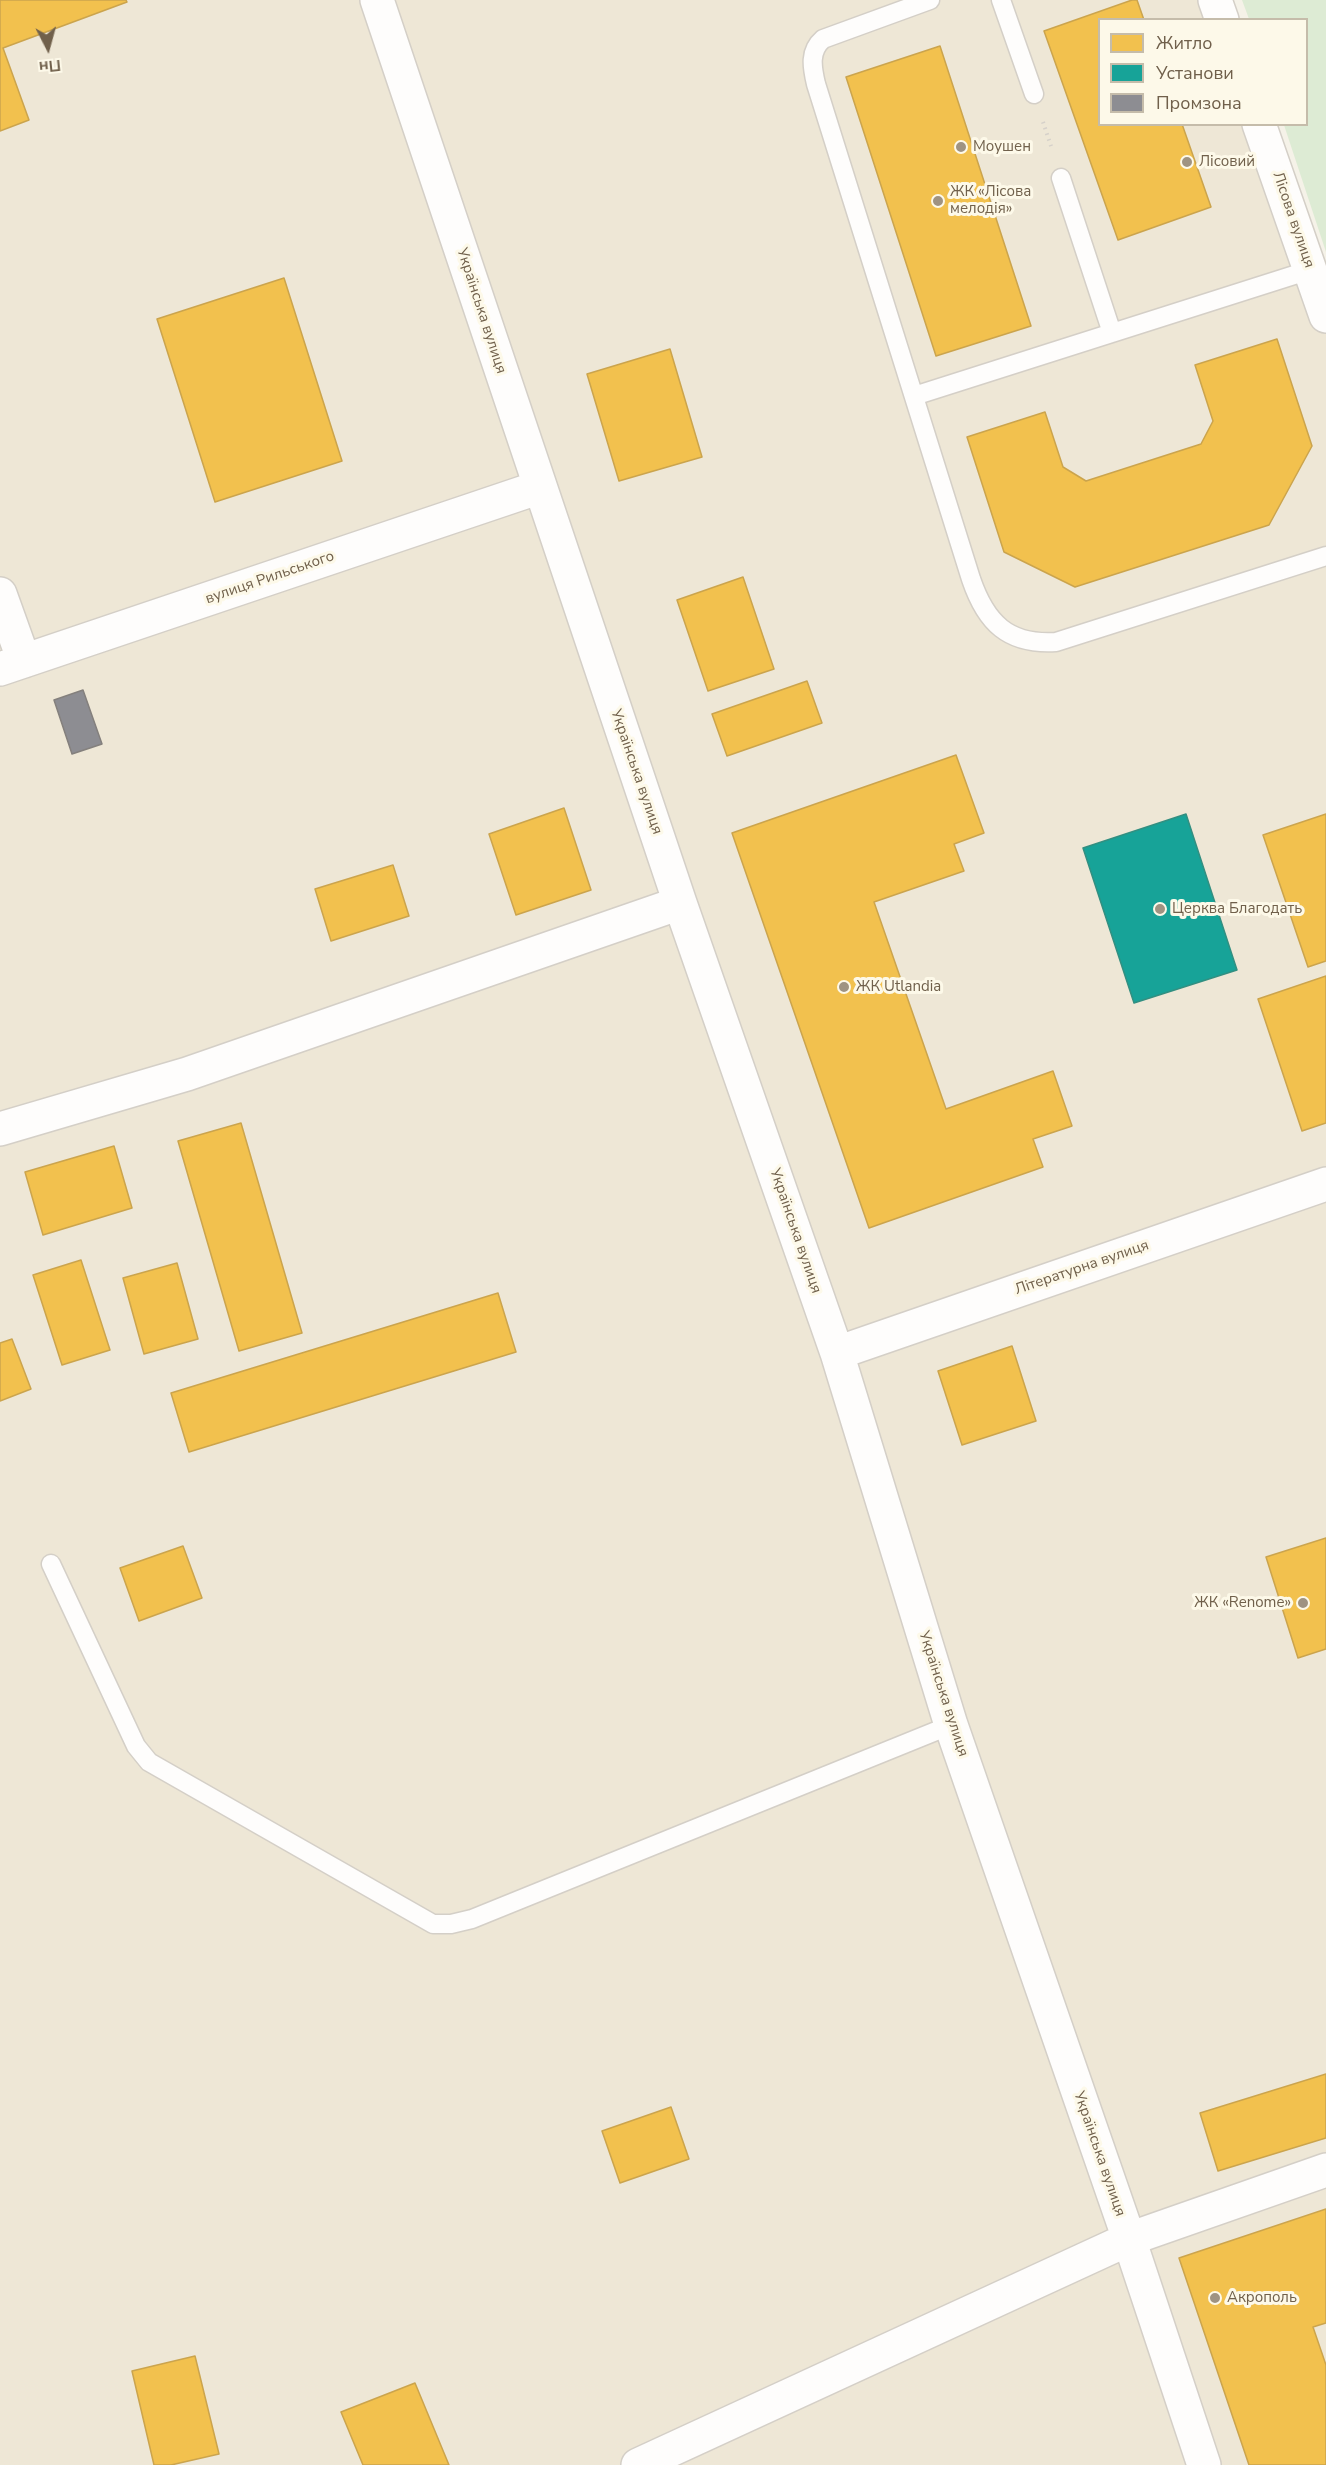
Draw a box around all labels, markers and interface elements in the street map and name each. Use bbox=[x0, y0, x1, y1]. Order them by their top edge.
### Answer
north arrow bbox=[18, 18, 78, 78]
legend bbox=[1098, 18, 1308, 126]
text: Житло bbox=[1156, 31, 1212, 55]
text: Пн bbox=[38, 54, 62, 78]
text: Установи bbox=[1156, 61, 1234, 85]
text: Промзона bbox=[1156, 91, 1242, 115]
place label: Моушен bbox=[973, 138, 1031, 156]
marker: Моушен bbox=[954, 140, 968, 154]
place label: Лісовий bbox=[1199, 153, 1255, 171]
marker: Лісовий bbox=[1180, 155, 1194, 169]
street label: Лісова вулиця bbox=[1268, 170, 1318, 270]
place label: ЖК «Лісова мелодія» bbox=[950, 183, 1031, 218]
marker: ЖК «Лісова мелодія» bbox=[931, 194, 945, 208]
street label: Українська вулиця bbox=[452, 246, 510, 376]
street label: вулиця Рильського bbox=[203, 547, 337, 609]
street label: Українська вулиця bbox=[606, 707, 666, 837]
place label: Церква Благодать bbox=[1172, 900, 1302, 918]
marker: Церква Благодать bbox=[1153, 902, 1167, 916]
place label: ЖК Utlandia bbox=[856, 978, 941, 996]
marker: ЖК Utlandia bbox=[837, 980, 851, 994]
street label: Українська вулиця bbox=[765, 1166, 825, 1296]
street label: Літературна вулиця bbox=[1013, 1237, 1151, 1299]
place label: ЖК «Renome» bbox=[1194, 1594, 1291, 1612]
marker: ЖК «Renome» bbox=[1296, 1596, 1310, 1610]
street label: Українська вулиця bbox=[914, 1629, 972, 1759]
street label: Українська вулиця bbox=[1069, 2089, 1129, 2219]
place label: Акрополь bbox=[1227, 2289, 1297, 2307]
marker: Акрополь bbox=[1208, 2291, 1222, 2305]

